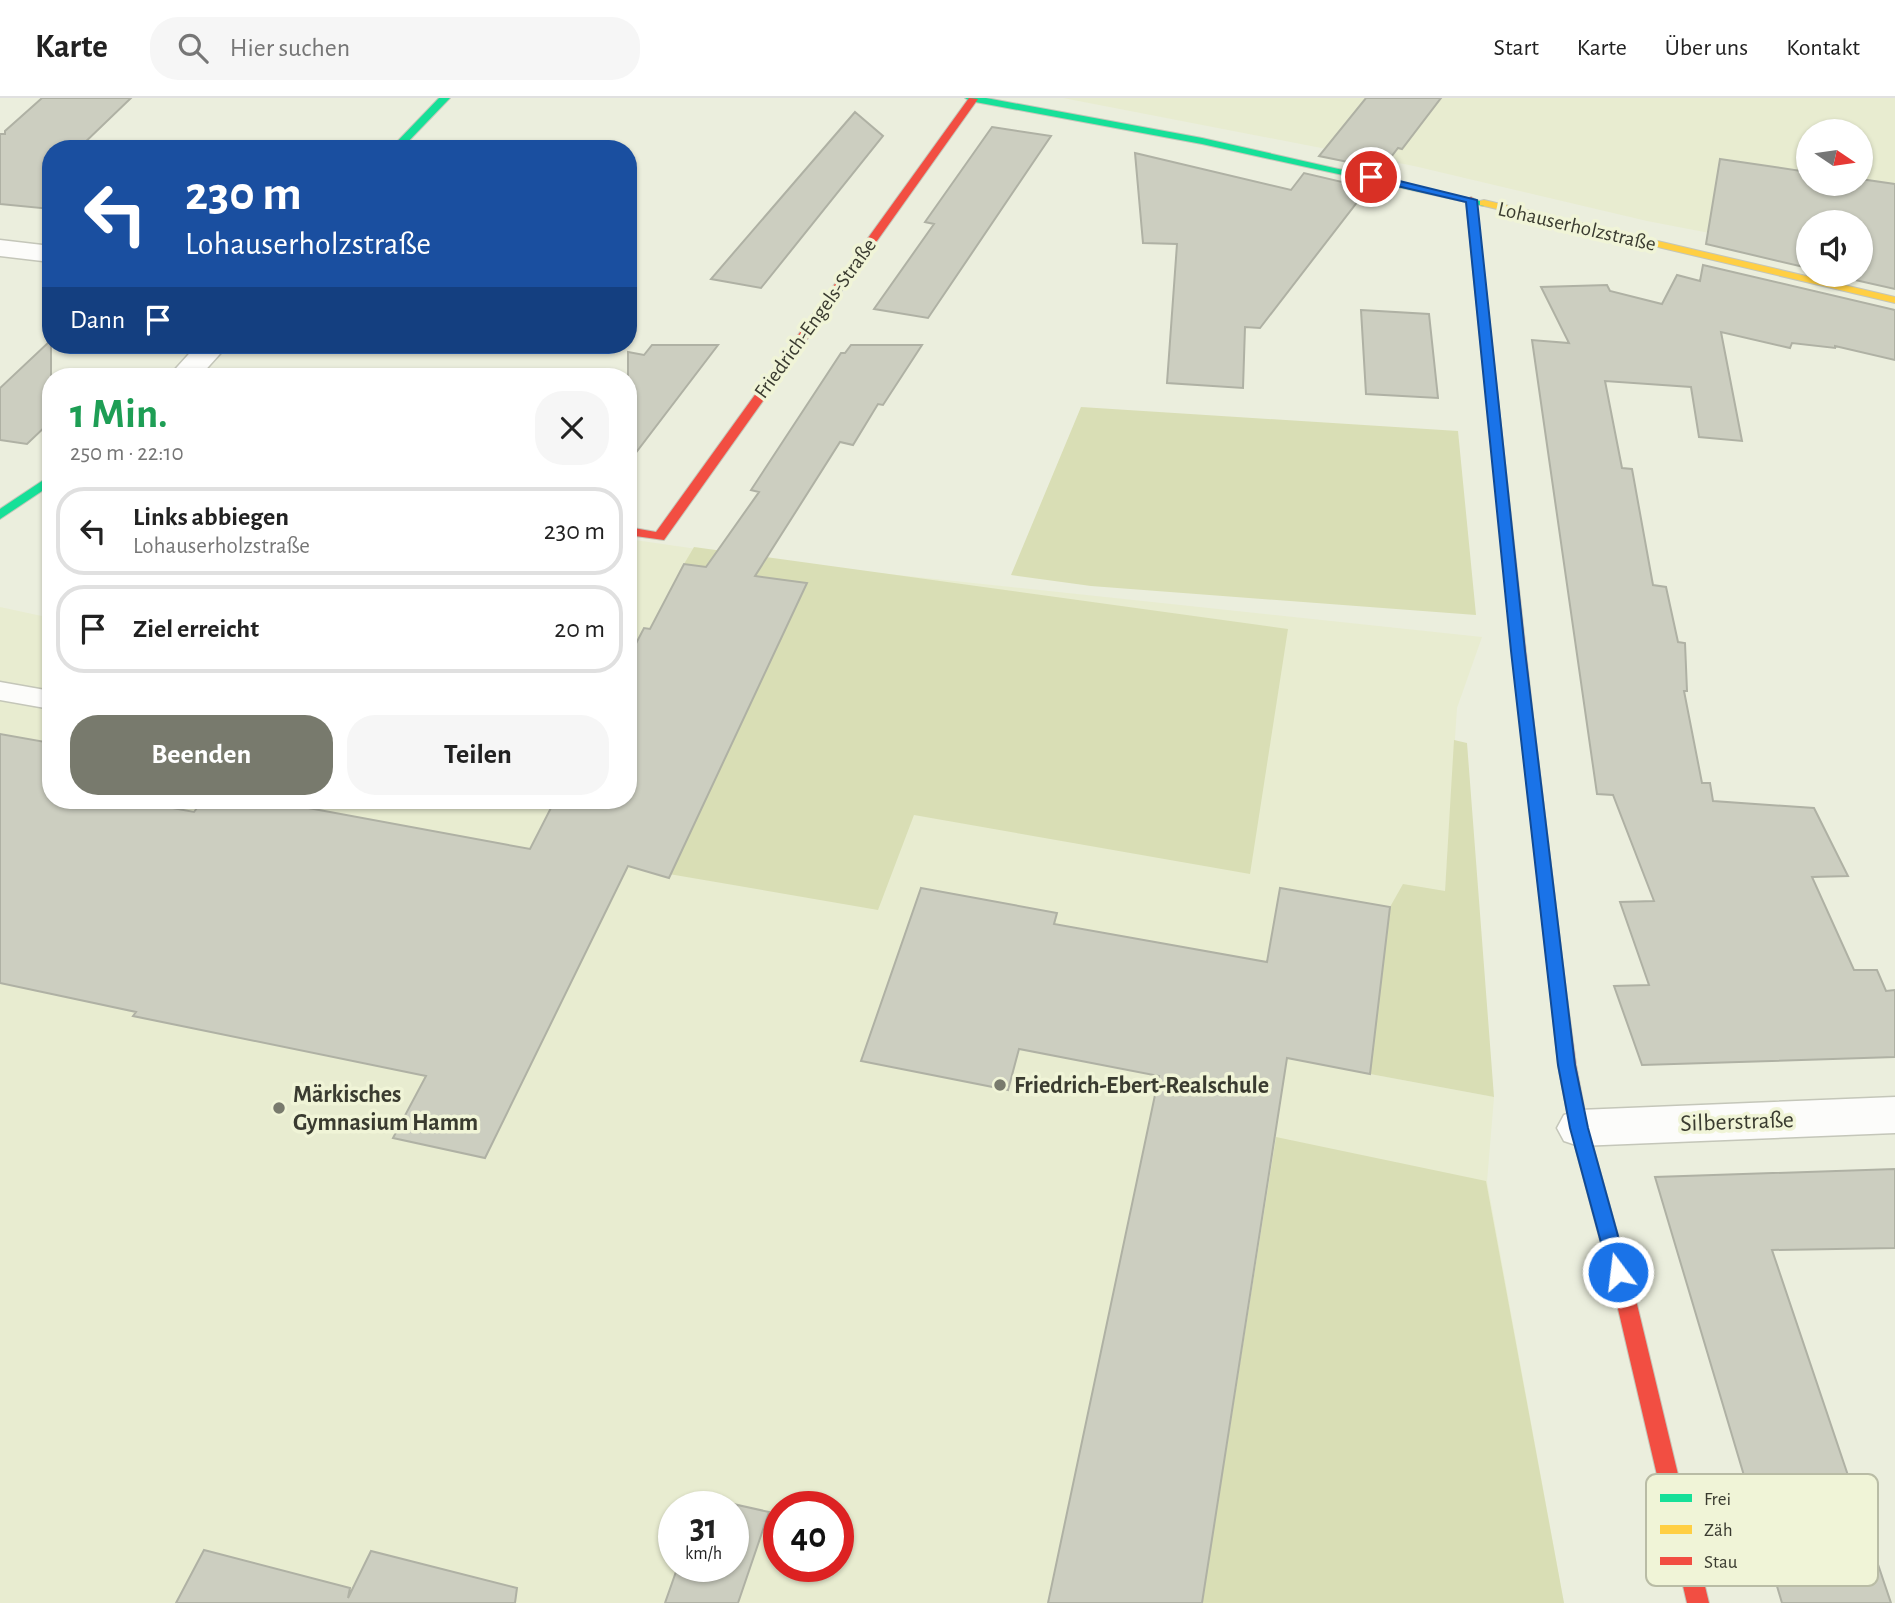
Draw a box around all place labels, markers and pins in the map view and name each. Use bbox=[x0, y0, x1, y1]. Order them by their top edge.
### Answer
pin bbox=[1341, 147, 1401, 207]
place label: Friedrich-Ebert-Realschule bbox=[1014, 1074, 1269, 1098]
marker: Friedrich-Ebert-Realschule bbox=[992, 1077, 1008, 1093]
place label: Märkisches Gymnasium Hamm bbox=[293, 1083, 478, 1135]
marker: Märkisches Gymnasium Hamm bbox=[271, 1100, 287, 1116]

